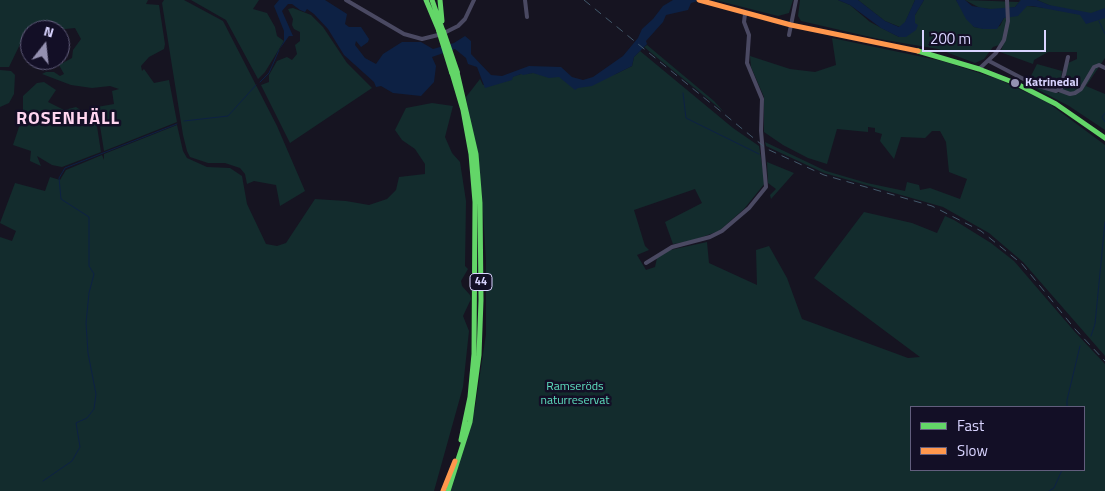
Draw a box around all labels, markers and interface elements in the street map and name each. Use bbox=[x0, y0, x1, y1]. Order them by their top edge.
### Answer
north arrow bbox=[20, 20, 70, 70]
text: N bbox=[41, 20, 57, 42]
scale bar bbox=[925, 20, 1049, 52]
text: 200 m bbox=[930, 27, 971, 50]
place label: Katrinedal bbox=[1025, 76, 1079, 90]
marker: Katrinedal bbox=[1009, 77, 1021, 89]
district label: ROSENHÄLL bbox=[15, 109, 121, 131]
road number: 44 bbox=[470, 274, 492, 290]
park label: Ramseröds naturreservat bbox=[541, 380, 609, 408]
legend bbox=[910, 406, 1085, 471]
text: Fast bbox=[957, 414, 984, 437]
text: Slow bbox=[957, 439, 988, 462]

